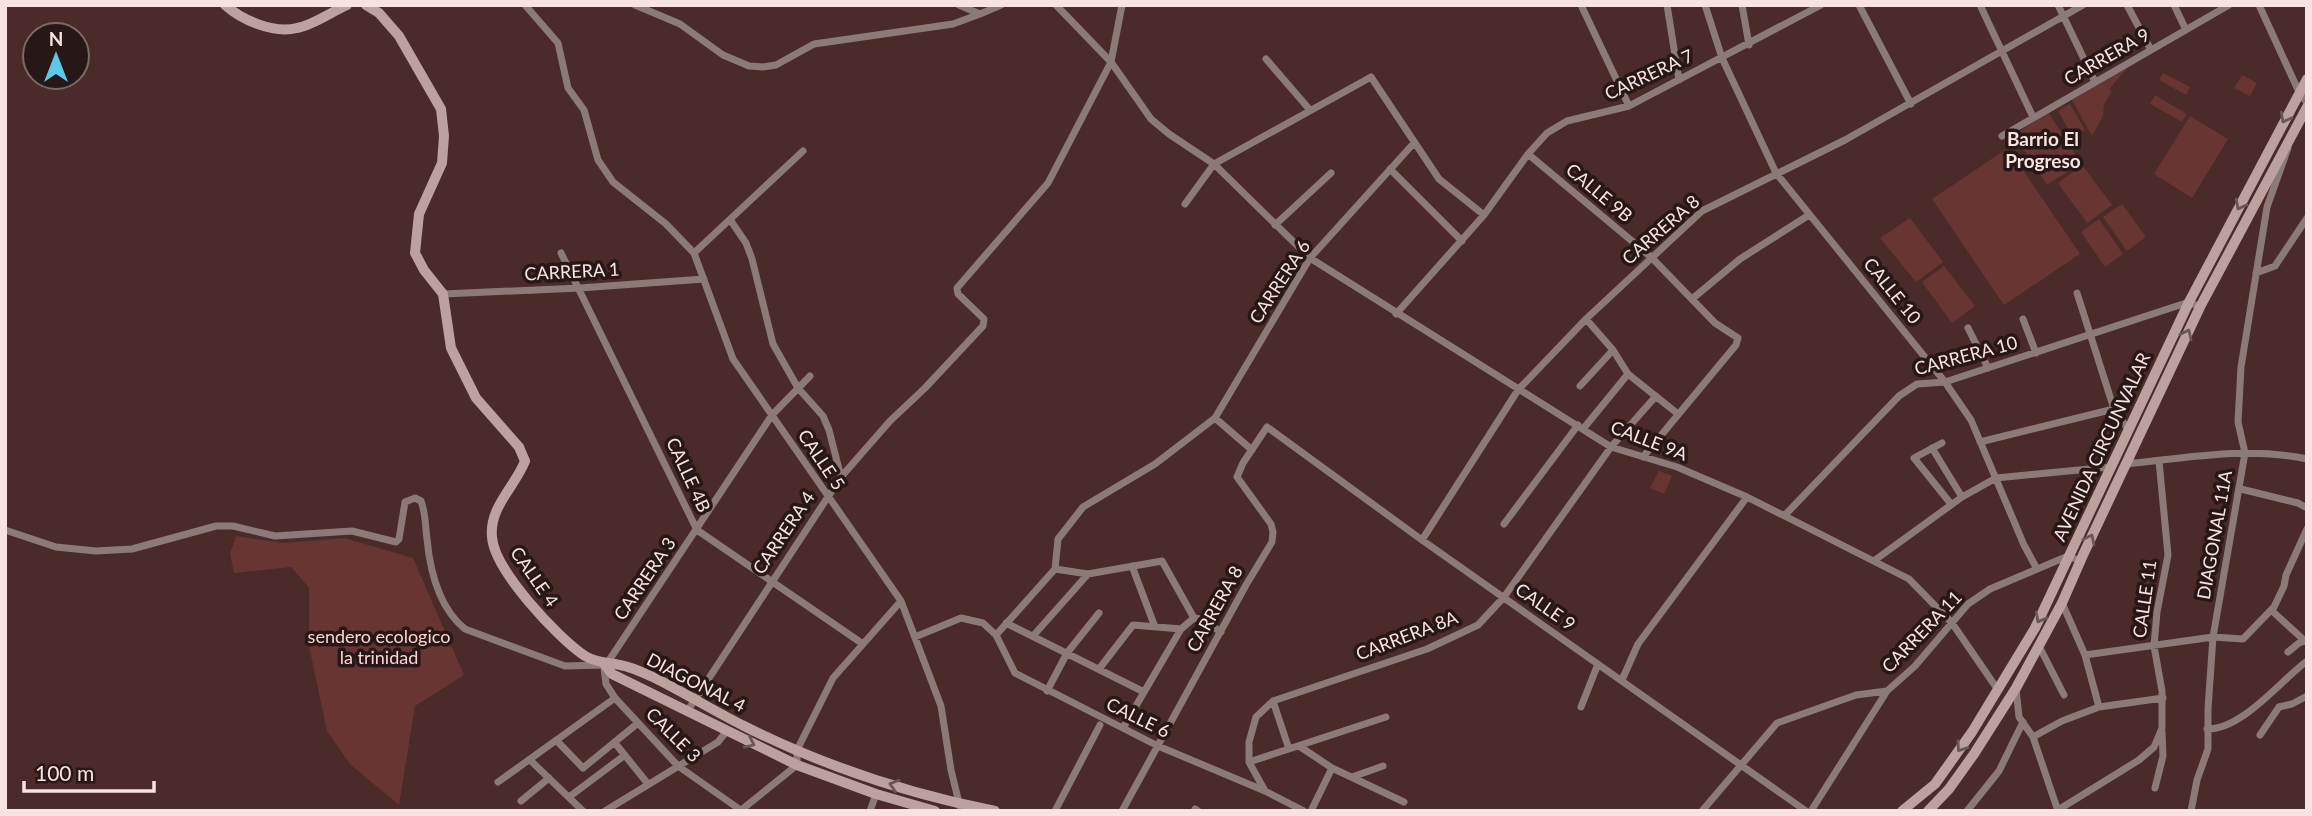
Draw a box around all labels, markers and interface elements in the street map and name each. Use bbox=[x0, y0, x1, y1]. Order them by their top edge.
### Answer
north arrow bbox=[21, 21, 91, 91]
street label: CARRERA 9 bbox=[2060, 23, 2153, 89]
text: N bbox=[49, 27, 63, 50]
street label: CARRERA 7 bbox=[1601, 44, 1696, 104]
one-way arrow bbox=[2280, 111, 2294, 123]
district label: Barrio El Progreso bbox=[2005, 127, 2081, 172]
street label: CALLE 9B bbox=[1562, 158, 1637, 226]
street label: CARRERA 8 bbox=[1617, 190, 1703, 269]
one-way arrow bbox=[2235, 198, 2248, 210]
street label: CARRERA 6 bbox=[1244, 236, 1314, 327]
street label: CALLE 10 bbox=[1859, 253, 1926, 328]
street label: CARRERA 1 bbox=[524, 258, 620, 284]
one-way arrow bbox=[2179, 329, 2193, 341]
street label: CARRERA 10 bbox=[1912, 331, 2020, 379]
street label: AVENIDA CIRCUNVALAR bbox=[2048, 348, 2155, 544]
street label: CALLE 9A bbox=[1608, 415, 1692, 465]
street label: CALLE 5 bbox=[794, 425, 850, 494]
street label: CALLE 4B bbox=[662, 434, 716, 515]
street label: DIAGONAL 11A bbox=[2192, 468, 2236, 601]
street label: CARRERA 4 bbox=[747, 487, 819, 578]
street label: CARRERA 3 bbox=[608, 533, 680, 624]
one-way arrow bbox=[2082, 534, 2096, 546]
street label: CALLE 4 bbox=[506, 542, 563, 611]
street label: CALLE 11 bbox=[2128, 558, 2160, 639]
street label: CARRERA 8 bbox=[1181, 562, 1247, 655]
street label: CALLE 9 bbox=[1511, 578, 1580, 635]
street label: CARRERA 11 bbox=[1877, 586, 1966, 677]
street label: CARRERA 8A bbox=[1353, 605, 1461, 665]
one-way arrow bbox=[2035, 611, 2048, 623]
park label: sendero ecologico la trinidad bbox=[308, 625, 450, 668]
street label: DIAGONAL 4 bbox=[643, 648, 749, 716]
street label: CALLE 6 bbox=[1103, 692, 1174, 742]
street label: CALLE 3 bbox=[642, 702, 706, 766]
one-way arrow bbox=[743, 735, 756, 749]
one-way arrow bbox=[1957, 739, 1969, 752]
scale bar bbox=[24, 750, 154, 794]
text: 100 m bbox=[35, 760, 94, 785]
one-way arrow bbox=[889, 779, 901, 794]

